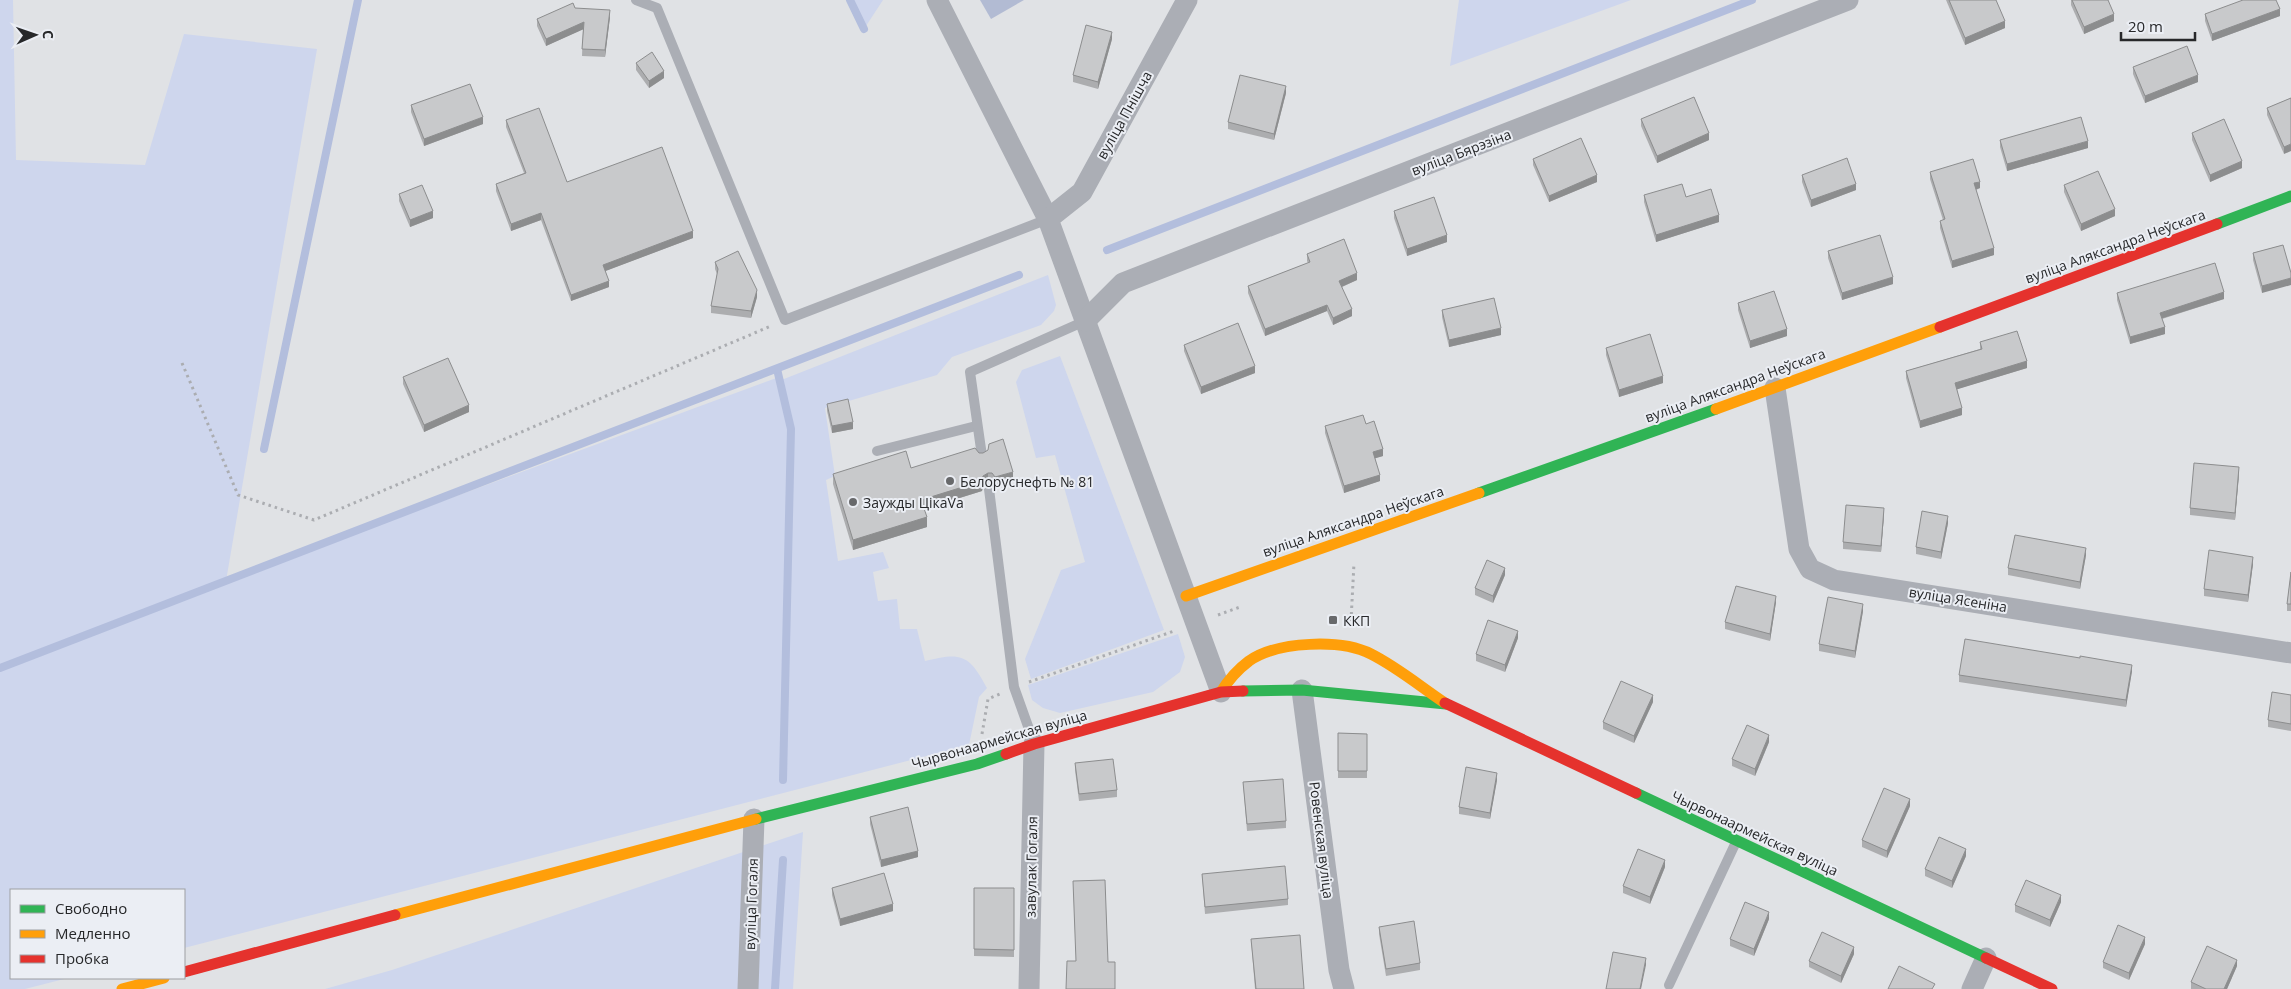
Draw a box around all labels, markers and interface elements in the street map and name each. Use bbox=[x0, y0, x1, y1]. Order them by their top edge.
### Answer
north arrow bbox=[10, 10, 60, 60]
scale bar bbox=[2121, 10, 2195, 42]
text: 20 m bbox=[2128, 16, 2163, 36]
text: С bbox=[39, 30, 58, 39]
street label: вуліца Пнішча bbox=[1092, 67, 1156, 163]
street label: вуліца Бярэзіна bbox=[1408, 124, 1514, 180]
street label: вуліца Аляксандра Неўскага bbox=[2022, 204, 2208, 288]
street label: вуліца Аляксандра Неўскага bbox=[1642, 343, 1828, 427]
place label: Белоруснефть № 81 bbox=[960, 472, 1094, 491]
marker: Белоруснефть № 81 bbox=[944, 475, 956, 487]
street label: вуліца Аляксандра Неўскага bbox=[1260, 481, 1446, 561]
place label: Заужды ЦікаVа bbox=[863, 493, 964, 512]
marker: Заужды ЦікаVа bbox=[847, 496, 859, 508]
street label: вуліца Ясеніна bbox=[1908, 582, 2008, 616]
place label: ККП bbox=[1343, 611, 1370, 630]
marker: ККП bbox=[1327, 614, 1339, 626]
street label: Чырвонаармейская вуліца bbox=[909, 705, 1089, 773]
street label: Ровенская вуліца bbox=[1305, 780, 1339, 900]
street label: Чырвонаармейская вуліца bbox=[1669, 786, 1841, 880]
street label: завулак Гогаля bbox=[1021, 816, 1041, 918]
street label: вуліца Гогаля bbox=[740, 858, 762, 950]
legend bbox=[10, 889, 185, 979]
text: Свободно bbox=[55, 898, 127, 918]
text: Медленно bbox=[55, 923, 131, 943]
text: Пробка bbox=[55, 948, 109, 968]

